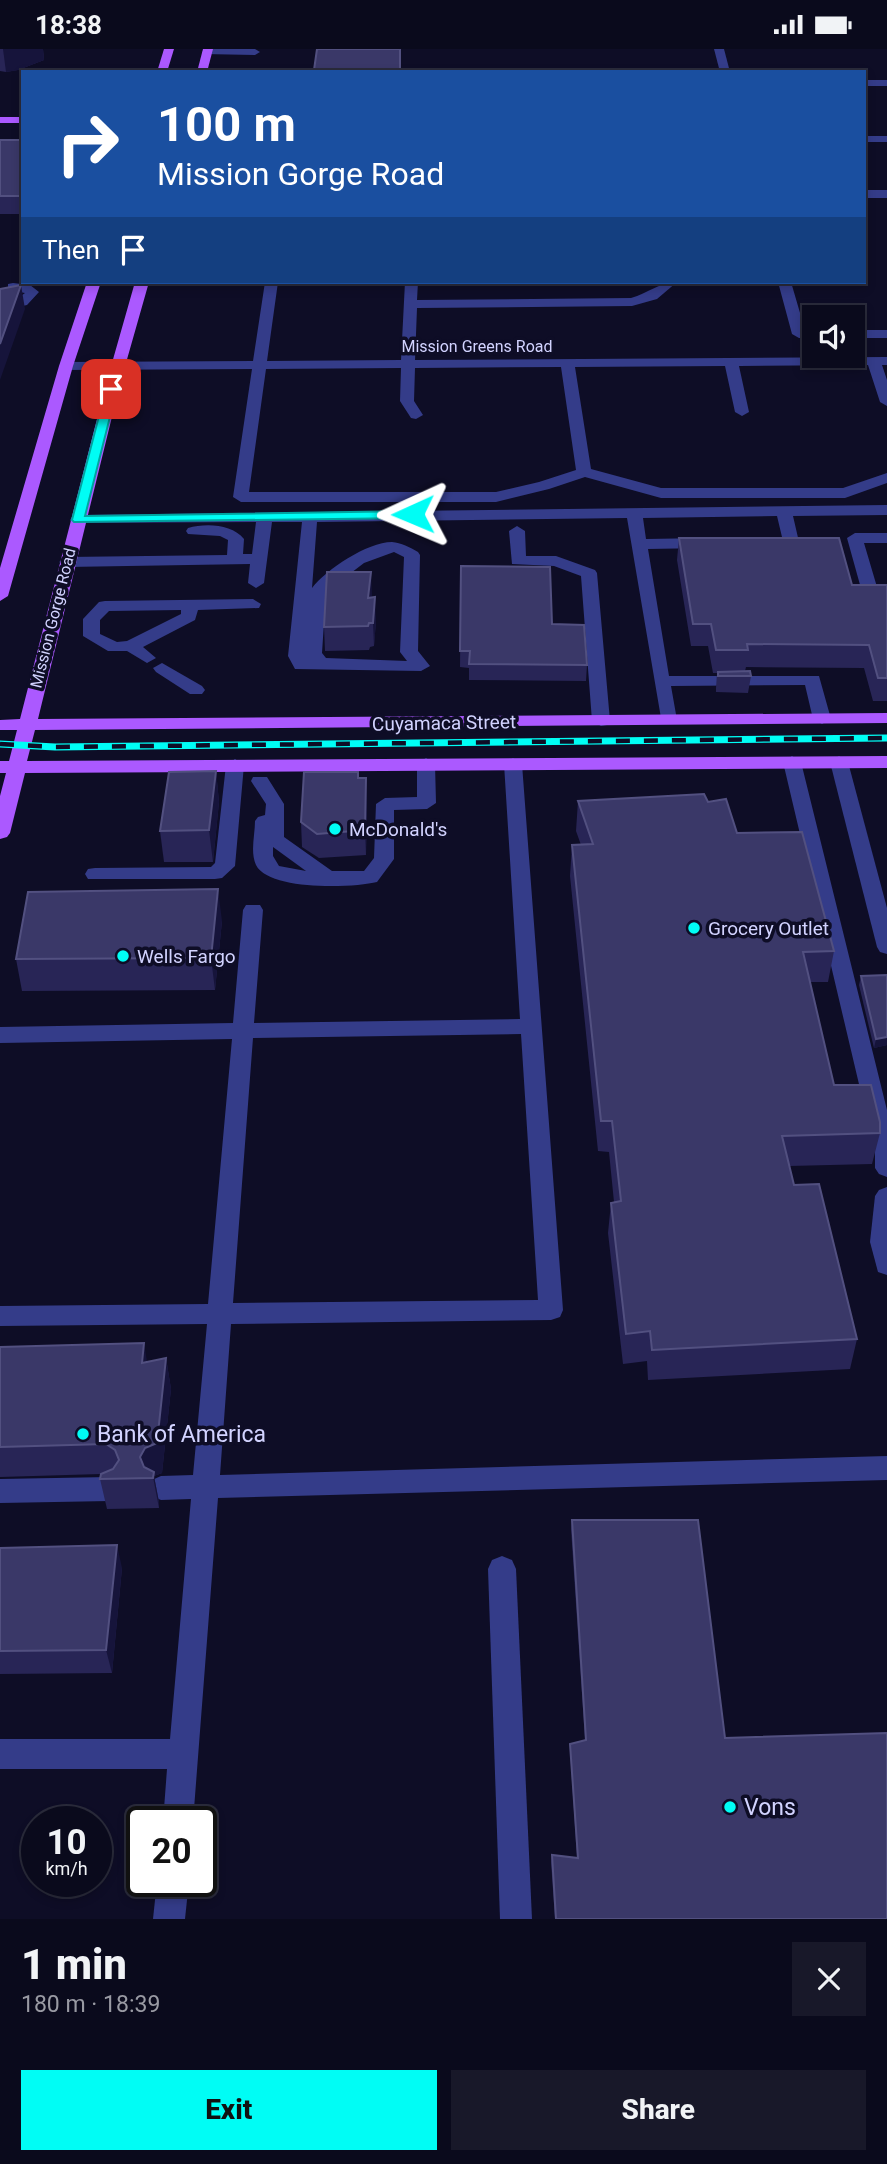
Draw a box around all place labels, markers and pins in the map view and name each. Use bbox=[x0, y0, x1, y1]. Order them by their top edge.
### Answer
pin bbox=[81, 359, 141, 419]
place label: McDonald's bbox=[349, 818, 447, 841]
marker: McDonald's bbox=[327, 821, 343, 837]
place label: Grocery Outlet bbox=[708, 917, 829, 940]
marker: Grocery Outlet bbox=[686, 920, 702, 936]
place label: Wells Fargo bbox=[137, 945, 236, 968]
marker: Wells Fargo bbox=[115, 948, 131, 964]
place label: Bank of America bbox=[97, 1421, 266, 1448]
marker: Bank of America bbox=[75, 1426, 91, 1442]
place label: Vons bbox=[744, 1794, 796, 1821]
marker: Vons bbox=[722, 1799, 738, 1815]

